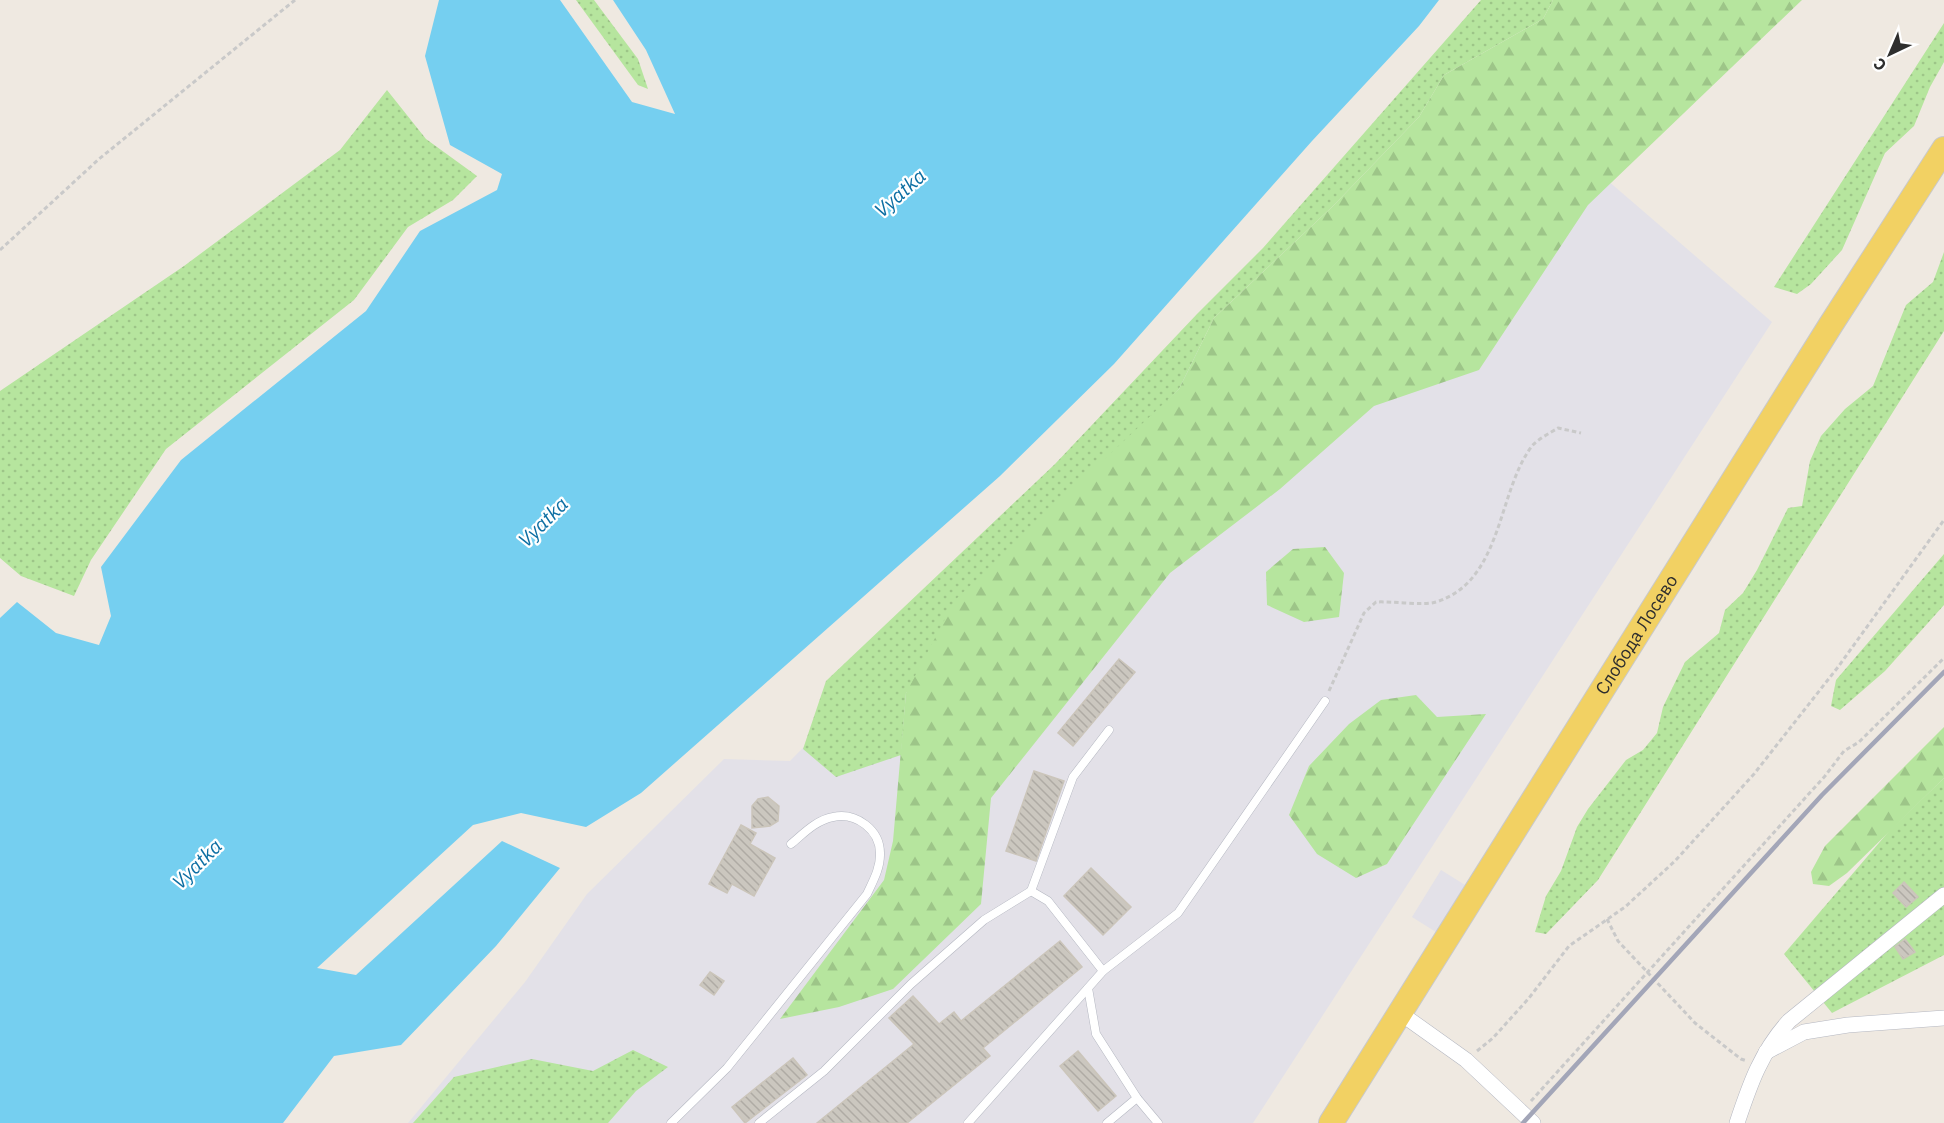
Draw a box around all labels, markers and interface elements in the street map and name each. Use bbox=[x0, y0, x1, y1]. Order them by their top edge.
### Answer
north arrow bbox=[1860, 24, 1920, 84]
text: С bbox=[1869, 54, 1890, 76]
water label: Vyatka bbox=[868, 162, 931, 223]
water label: Vyatka bbox=[512, 491, 574, 553]
street label: Слобода Лосево bbox=[1590, 570, 1683, 699]
water label: Vyatka bbox=[166, 833, 228, 895]

